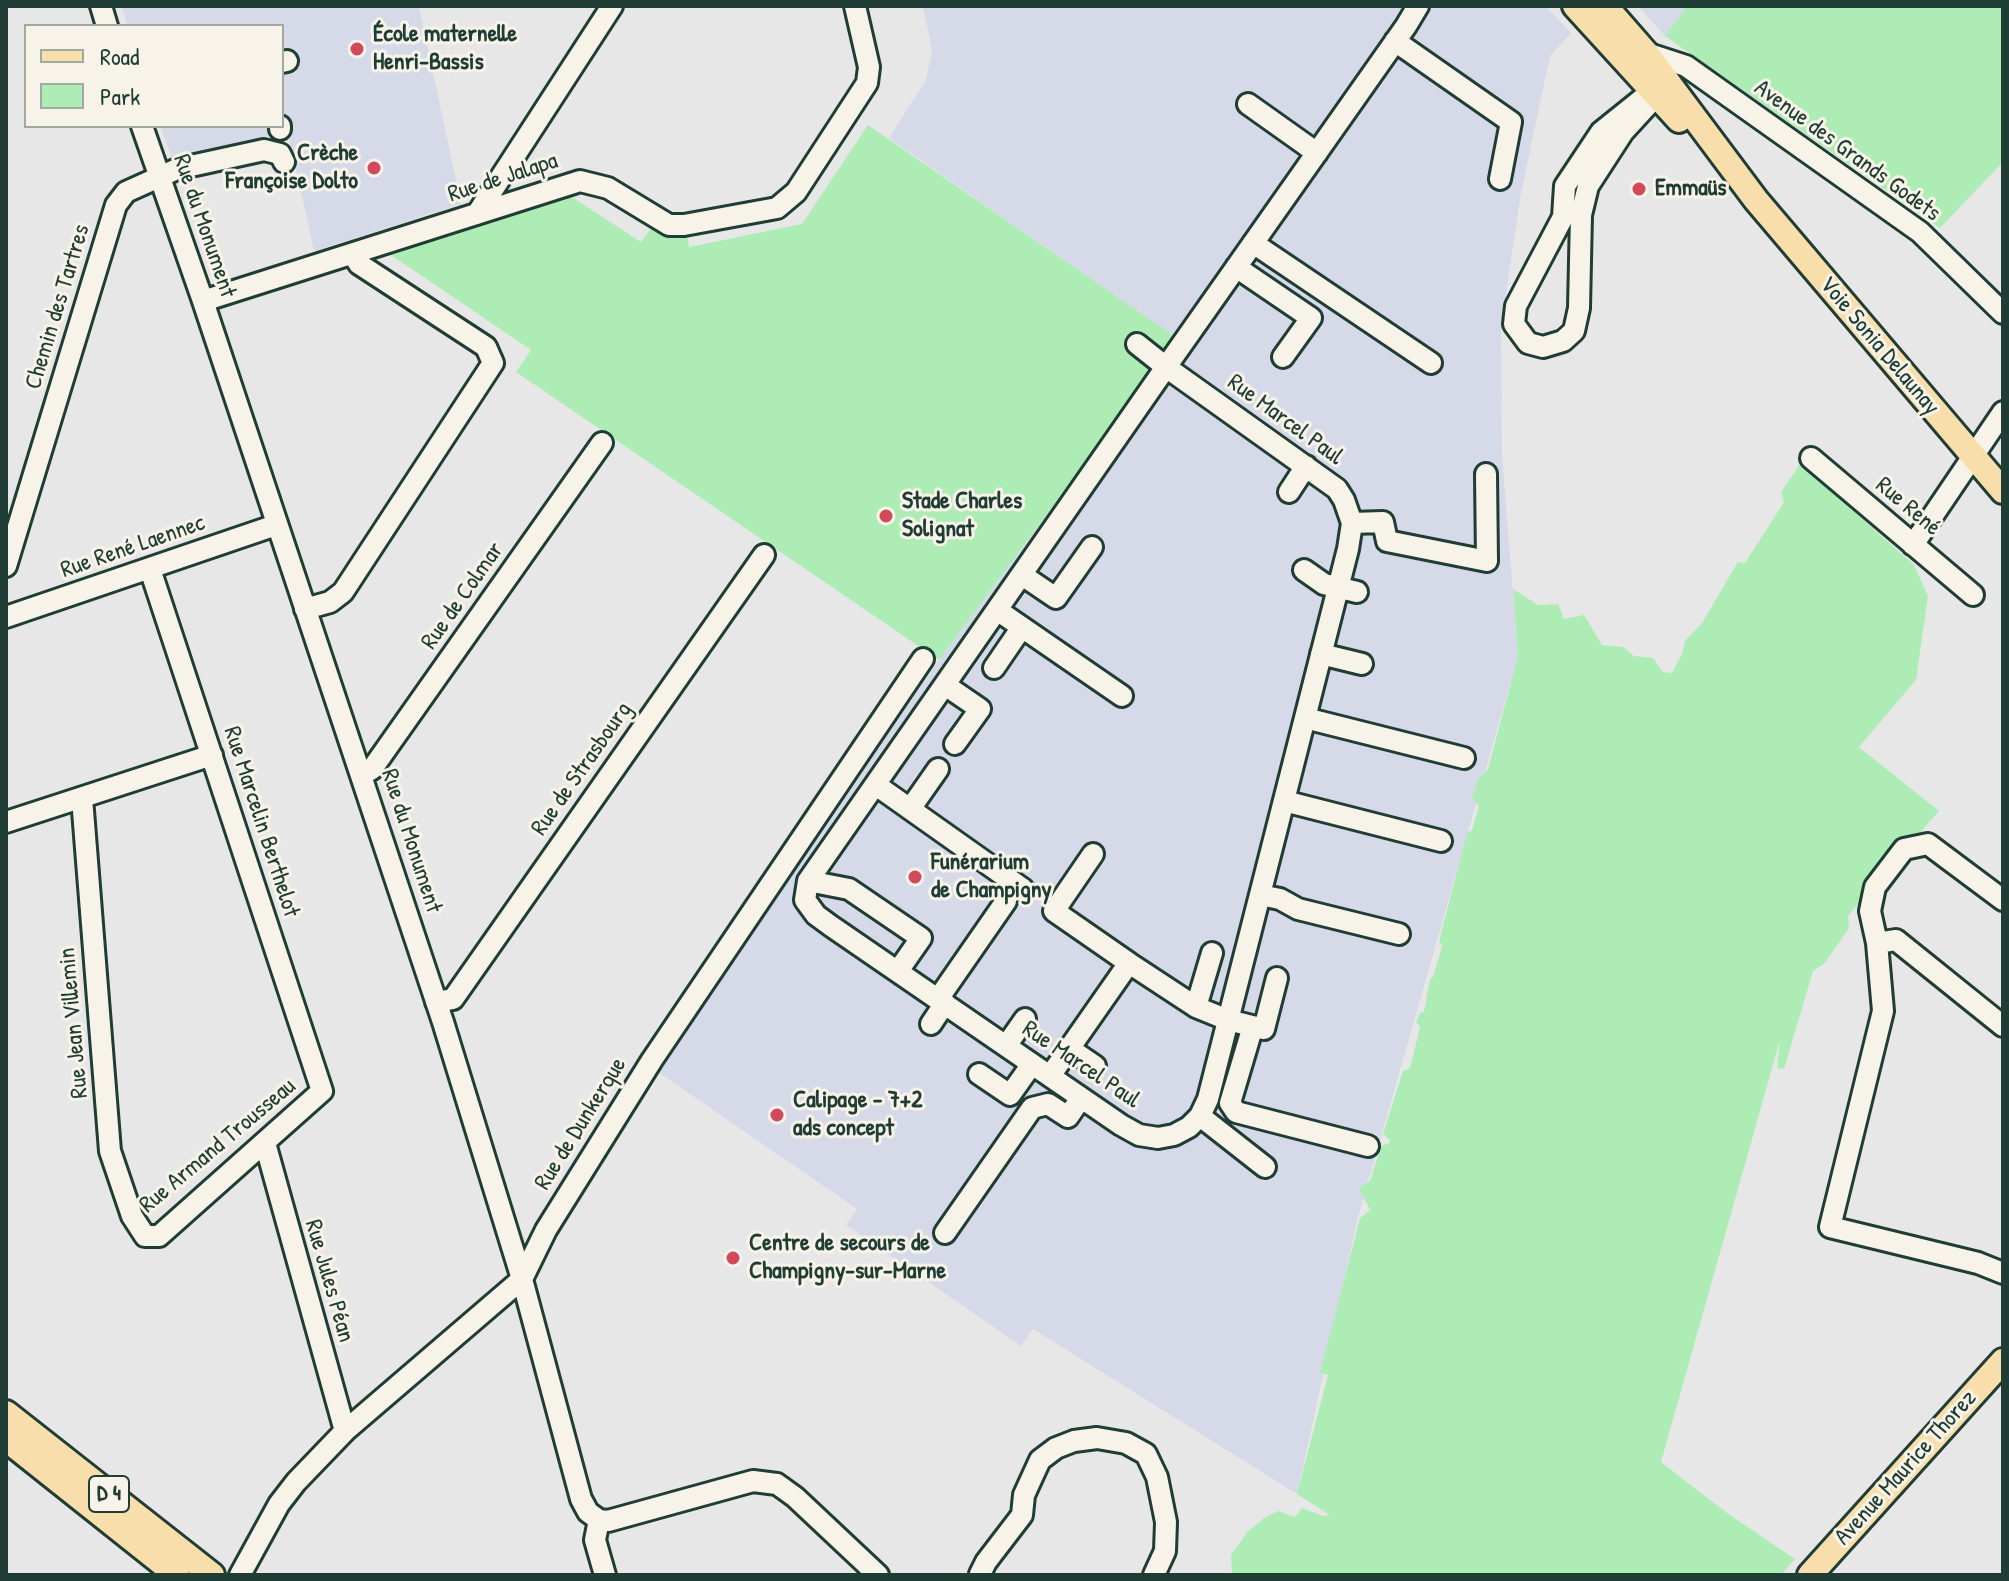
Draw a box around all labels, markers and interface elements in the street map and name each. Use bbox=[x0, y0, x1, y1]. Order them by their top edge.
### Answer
place label: École maternelle Henri-Bassis bbox=[373, 21, 517, 77]
legend bbox=[24, 24, 284, 128]
text: Road bbox=[100, 40, 139, 72]
marker: École maternelle Henri-Bassis bbox=[348, 40, 366, 58]
street label: Avenue des Grands Godets bbox=[1748, 74, 1946, 228]
text: Park bbox=[100, 80, 140, 112]
place label: Crèche Françoise Dolto bbox=[225, 140, 358, 196]
street label: Rue de Jalapa bbox=[444, 147, 562, 209]
street label: Rue du Monument bbox=[166, 151, 242, 301]
marker: Crèche Françoise Dolto bbox=[365, 159, 383, 177]
place label: Emmaüs bbox=[1655, 175, 1726, 203]
marker: Emmaüs bbox=[1630, 180, 1648, 198]
street label: Chemin des Tartres bbox=[19, 221, 97, 393]
street label: Voie Sonia Delaunay bbox=[1813, 271, 1945, 421]
street label: Rue Marcel Paul bbox=[1221, 368, 1349, 472]
street label: Rue René bbox=[1869, 471, 1947, 543]
place label: Stade Charles Solignat bbox=[902, 488, 1022, 544]
marker: Stade Charles Solignat bbox=[877, 507, 895, 525]
street label: Rue René Laennec bbox=[57, 509, 209, 585]
street label: Rue de Colmar bbox=[416, 537, 510, 655]
street label: Rue de Strasbourg bbox=[525, 697, 639, 841]
street label: Rue Marcelin Berthelot bbox=[217, 723, 305, 921]
street label: Rue du Monument bbox=[374, 765, 448, 917]
place label: Funérarium de Champigny bbox=[931, 849, 1052, 905]
marker: Funérarium de Champigny bbox=[906, 868, 924, 886]
street label: Rue Jean Villemin bbox=[53, 946, 95, 1100]
street label: Rue Marcel Paul bbox=[1016, 1015, 1146, 1115]
street label: Rue de Dunkerque bbox=[529, 1052, 633, 1196]
street label: Rue Armand Trousseau bbox=[134, 1072, 302, 1220]
place label: Calipage - 7+2 ads concept bbox=[793, 1087, 923, 1143]
marker: Calipage - 7+2 ads concept bbox=[768, 1106, 786, 1124]
street label: Rue Jules Péan bbox=[298, 1216, 360, 1346]
place label: Centre de secours de Champigny-sur-Marne bbox=[749, 1230, 946, 1286]
marker: Centre de secours de Champigny-sur-Marne bbox=[724, 1249, 742, 1267]
street label: Avenue Maurice Thorez bbox=[1829, 1385, 1983, 1551]
road number: D 4 bbox=[89, 1476, 129, 1512]

